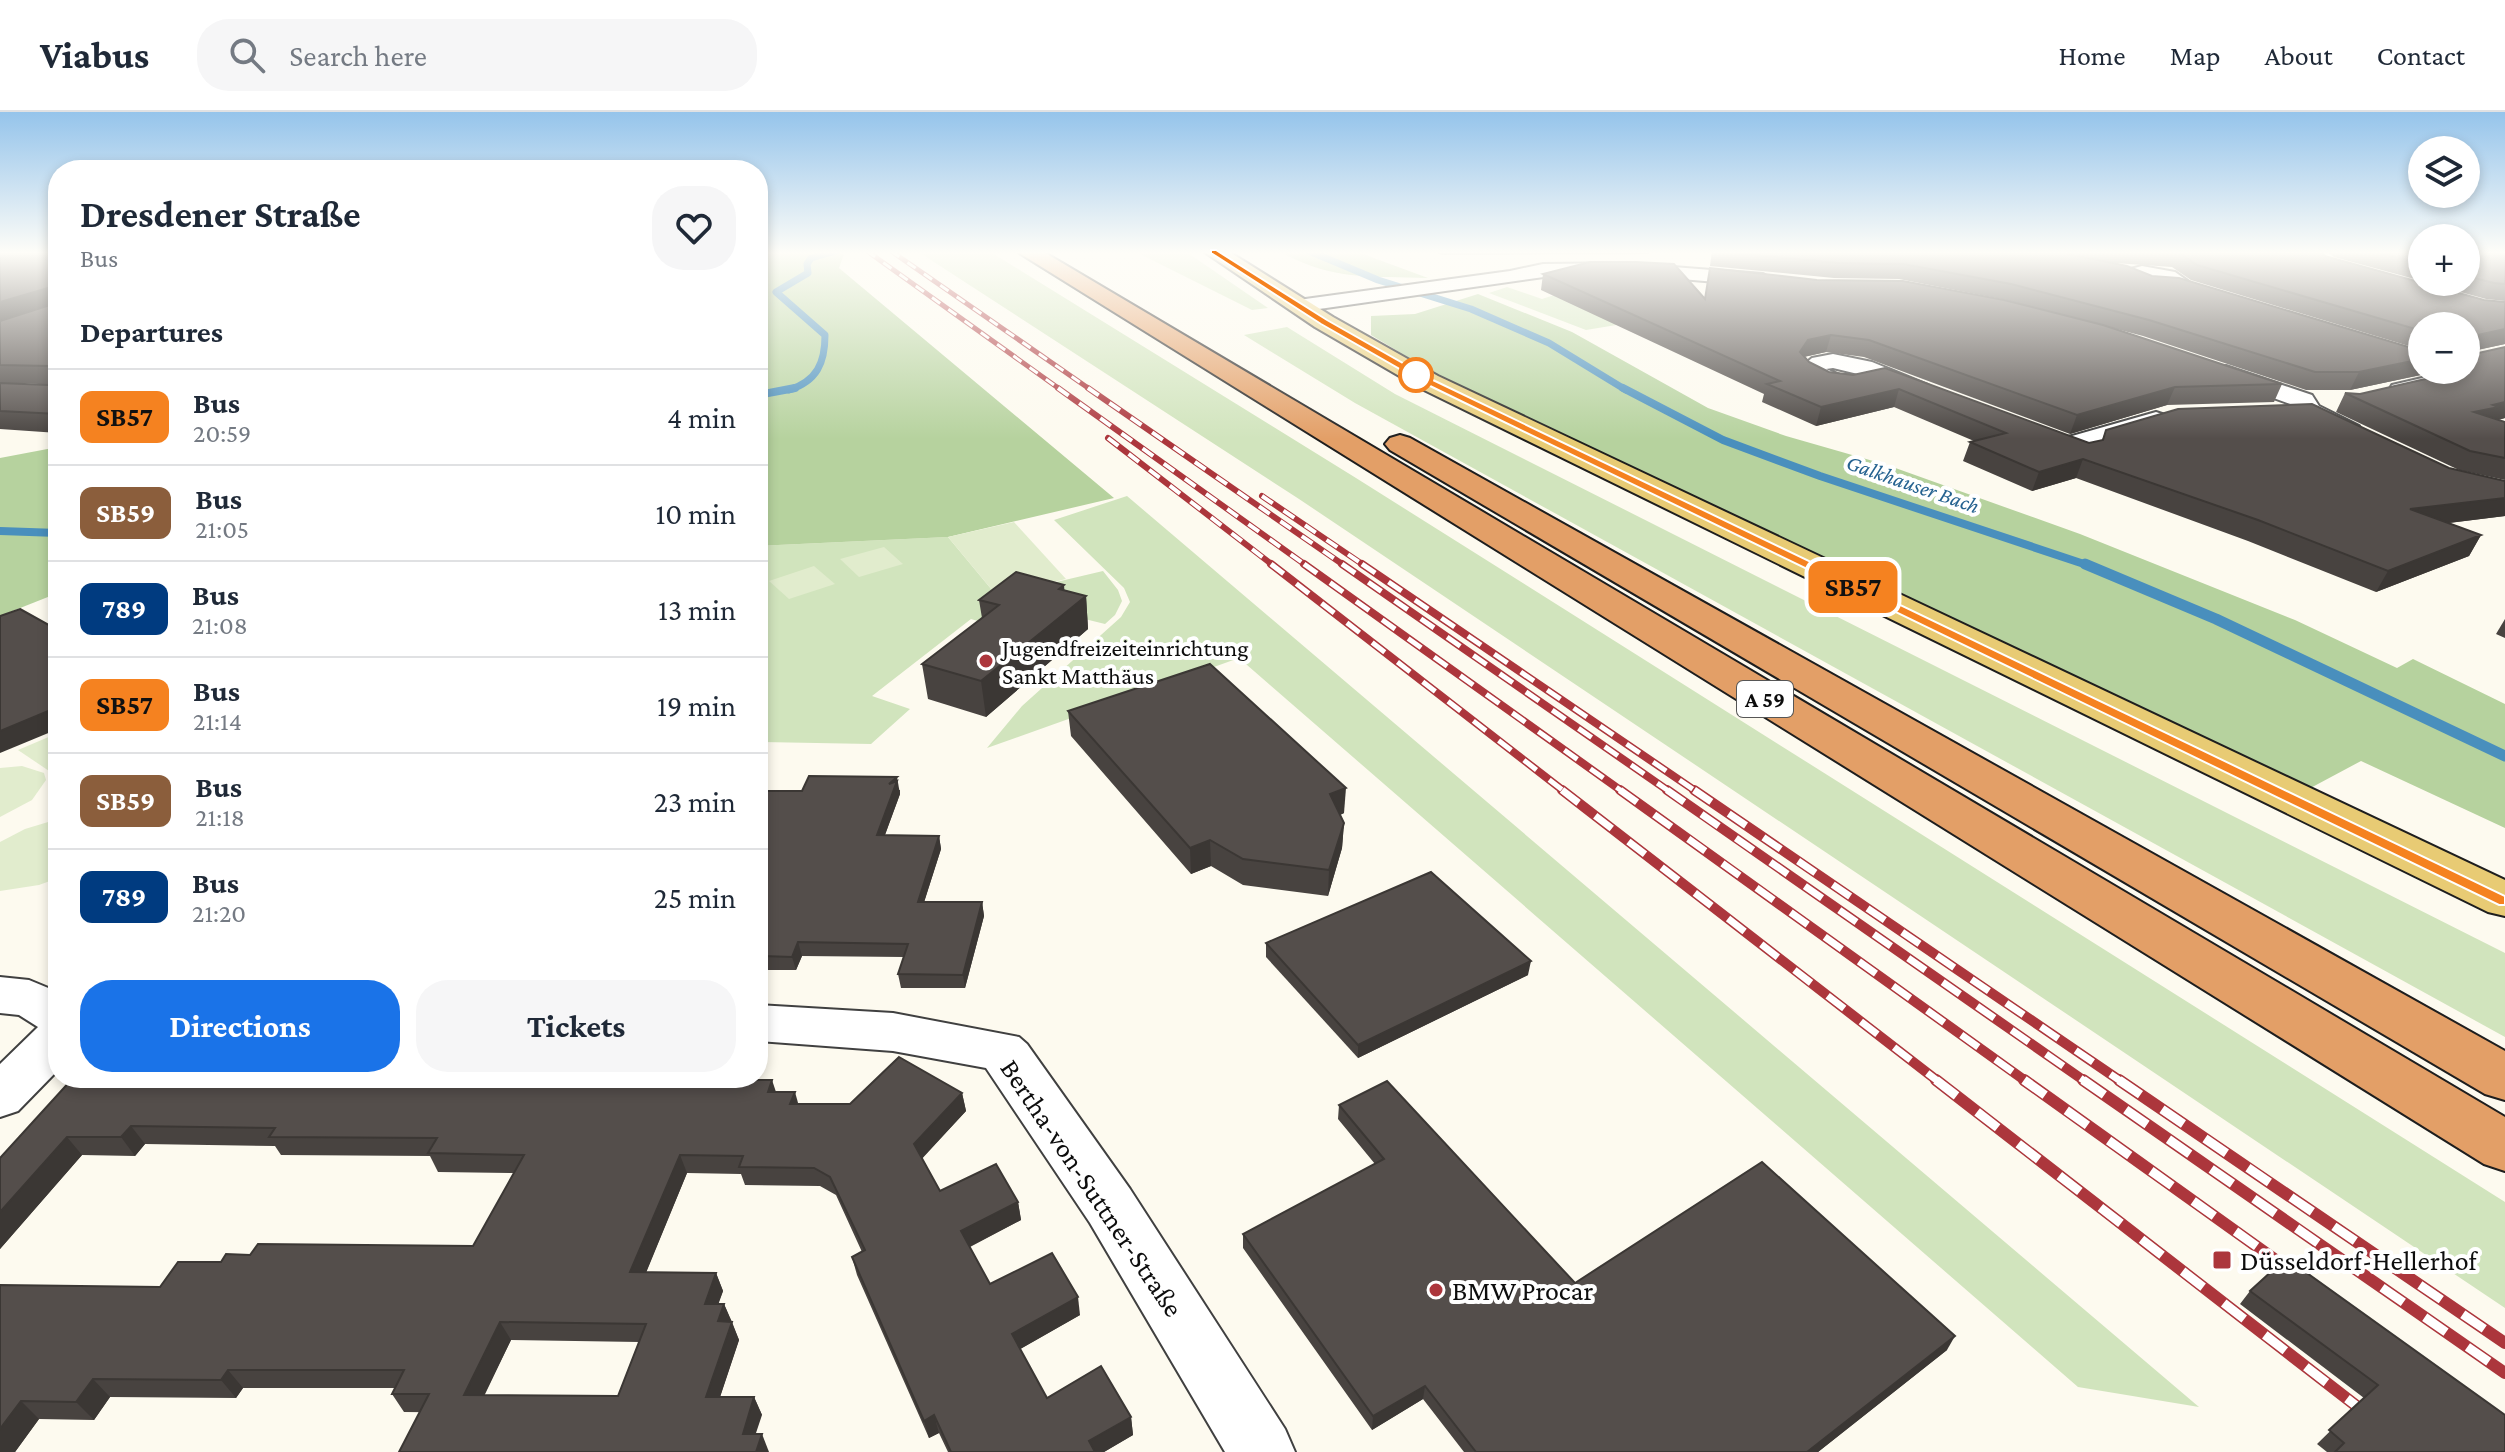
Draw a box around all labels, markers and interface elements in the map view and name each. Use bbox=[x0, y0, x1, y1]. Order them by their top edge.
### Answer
search box bbox=[197, 19, 757, 91]
icon: search bbox=[225, 33, 269, 77]
text: Viabus bbox=[40, 34, 149, 76]
text: Search here bbox=[289, 39, 427, 72]
text: Home bbox=[2059, 40, 2126, 71]
text: Map bbox=[2170, 40, 2221, 71]
text: About bbox=[2265, 40, 2333, 71]
text: Contact bbox=[2377, 40, 2465, 71]
map controls bbox=[2408, 136, 2480, 384]
button: layers bbox=[2408, 136, 2480, 208]
button: heart bbox=[652, 186, 736, 270]
text: Dresdener Straße bbox=[80, 193, 361, 235]
button: + bbox=[2408, 224, 2480, 296]
text: Bus bbox=[80, 244, 118, 273]
button: − bbox=[2408, 312, 2480, 384]
text: Departures bbox=[80, 315, 223, 348]
unlabelled marker bbox=[1399, 358, 1433, 392]
text: Bus bbox=[193, 386, 240, 419]
text: SB57 bbox=[96, 401, 153, 432]
text: 4 min bbox=[667, 401, 736, 434]
text: 20:59 bbox=[193, 419, 251, 448]
water label: Galkhauser Bach bbox=[1843, 450, 1983, 518]
text: Bus bbox=[195, 482, 242, 515]
text: SB59 bbox=[96, 497, 155, 528]
text: 10 min bbox=[655, 497, 736, 530]
text: 21:05 bbox=[195, 515, 249, 544]
line badge: SB57 bbox=[1797, 561, 1909, 613]
text: SB57 bbox=[1824, 571, 1882, 602]
text: Bus bbox=[192, 578, 239, 611]
text: 789 bbox=[102, 593, 146, 624]
text: 13 min bbox=[658, 593, 736, 626]
text: 21:08 bbox=[192, 611, 248, 640]
place label: Jugendfreizeiteinrichtung Sankt Matthäus bbox=[1000, 634, 1249, 689]
marker: Jugendfreizeiteinrichtung Sankt Matthäus bbox=[977, 652, 995, 670]
text: Bus bbox=[193, 674, 240, 707]
road number: A 59 bbox=[1737, 681, 1793, 717]
text: SB57 bbox=[96, 689, 153, 720]
text: 19 min bbox=[657, 689, 736, 722]
text: 21:14 bbox=[193, 707, 242, 736]
text: Bus bbox=[195, 770, 242, 803]
text: SB59 bbox=[96, 785, 155, 816]
text: 23 min bbox=[654, 785, 736, 818]
text: 21:18 bbox=[195, 803, 245, 832]
text: Bus bbox=[192, 866, 239, 899]
text: 789 bbox=[102, 881, 146, 912]
text: 25 min bbox=[654, 881, 736, 914]
text: 21:20 bbox=[192, 899, 246, 928]
button: Directions bbox=[80, 980, 400, 1072]
button: Tickets bbox=[416, 980, 736, 1072]
street label: Bertha-von-Suttner-Straße bbox=[994, 1054, 1190, 1322]
place label: Düsseldorf-Hellerhof bbox=[2240, 1245, 2479, 1276]
marker: Düsseldorf-Hellerhof bbox=[2211, 1249, 2233, 1271]
place label: BMW Procar bbox=[1452, 1275, 1593, 1306]
marker: BMW Procar bbox=[1427, 1281, 1445, 1299]

